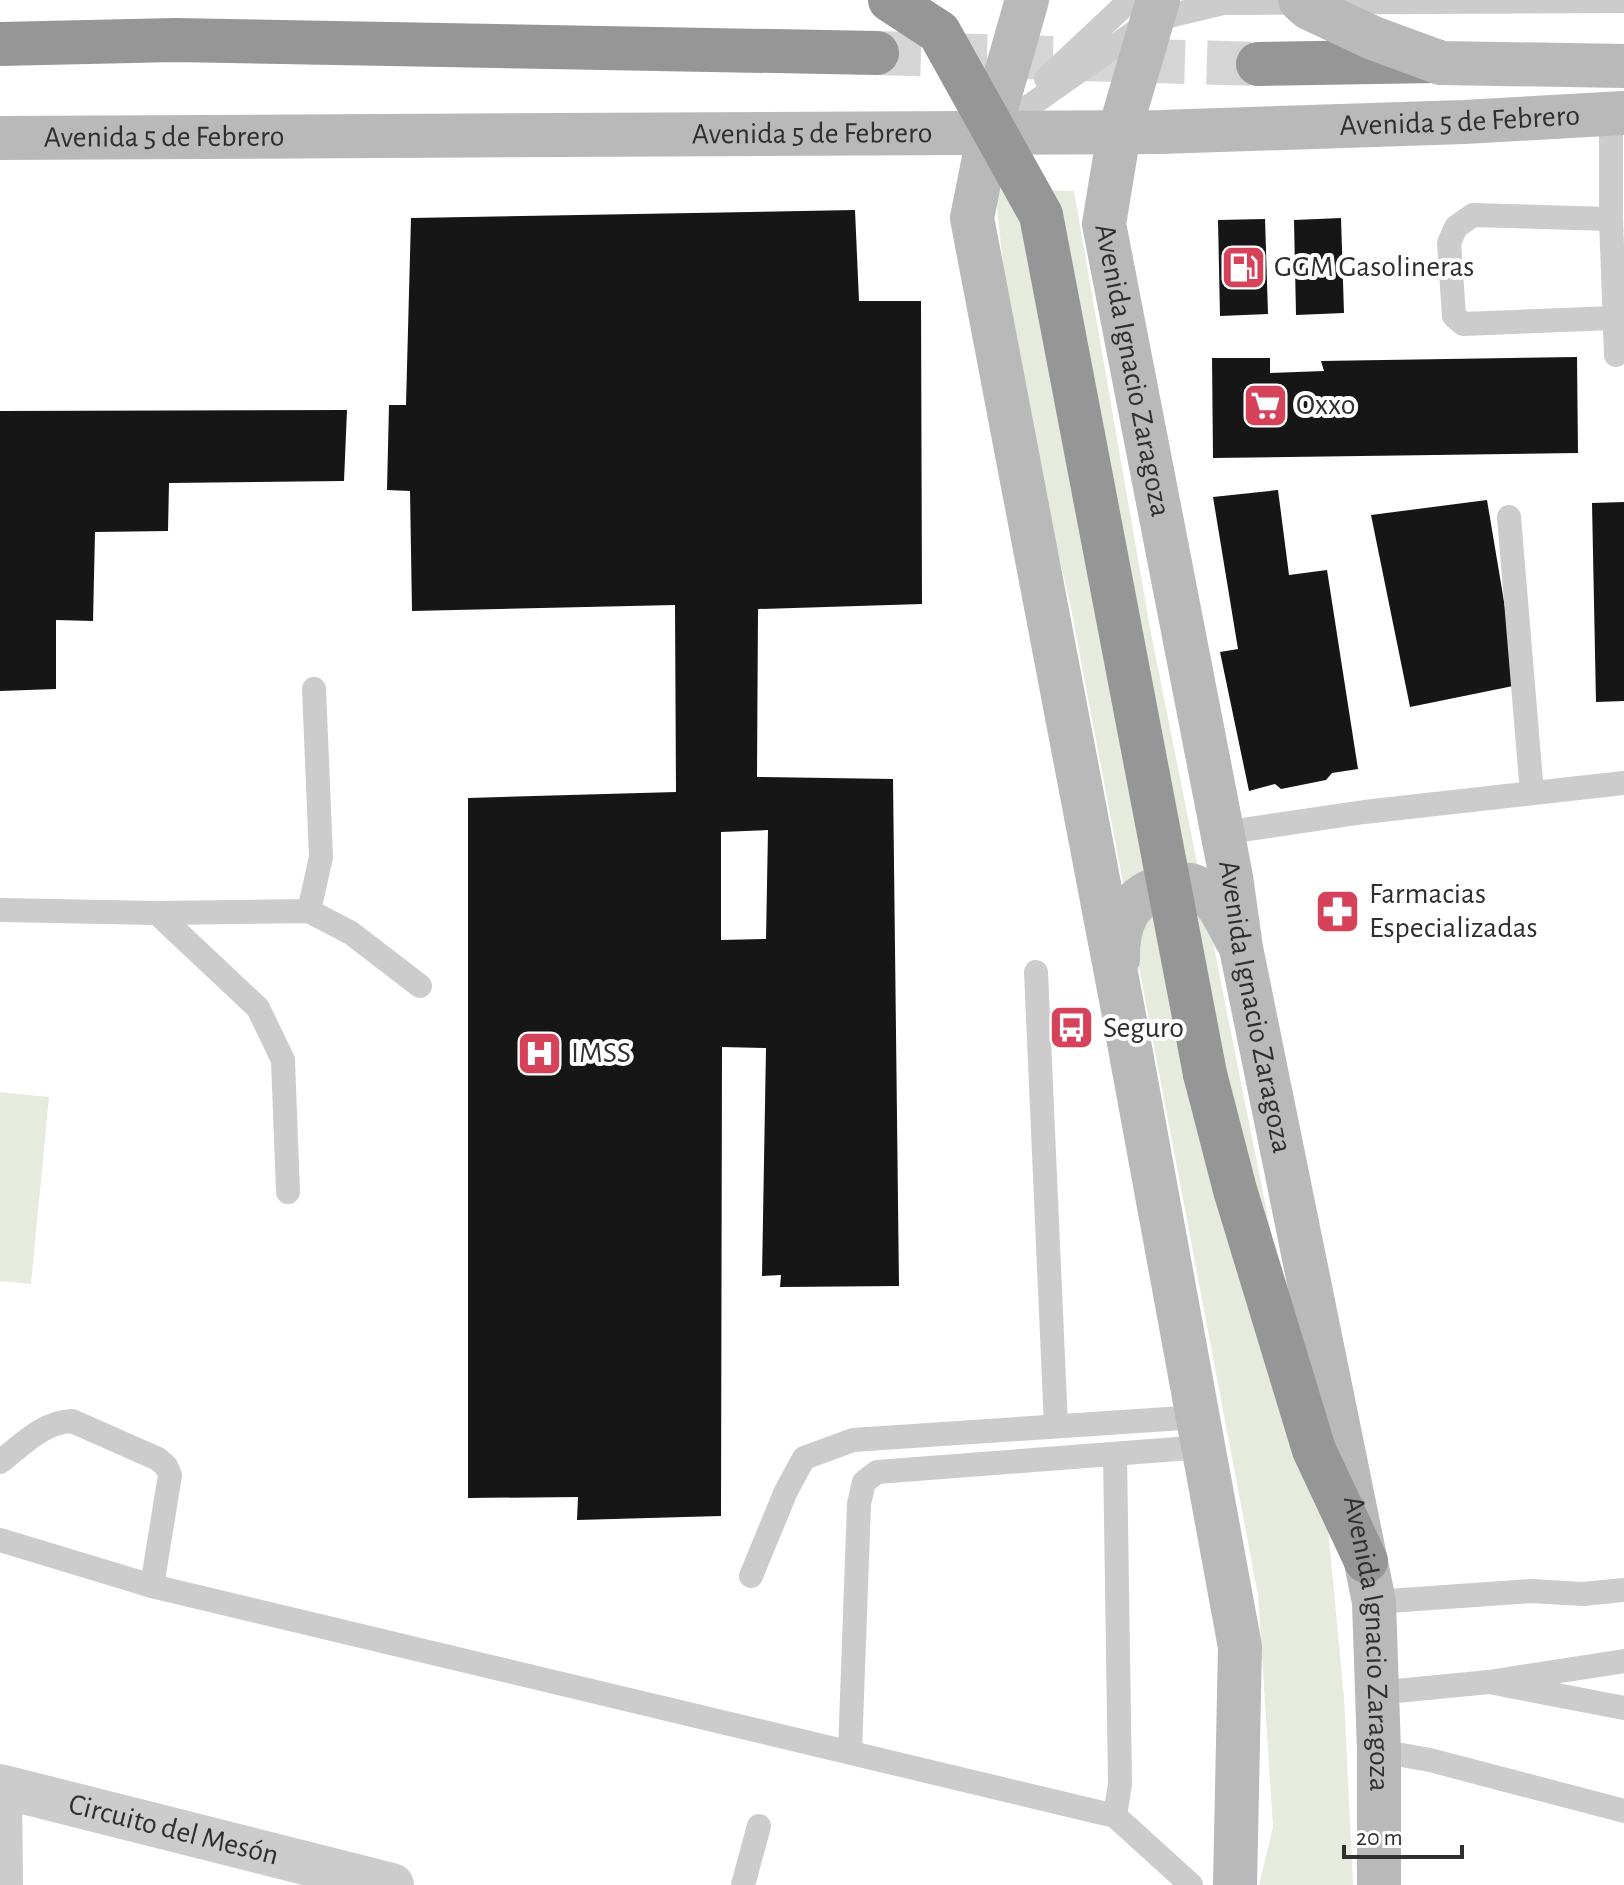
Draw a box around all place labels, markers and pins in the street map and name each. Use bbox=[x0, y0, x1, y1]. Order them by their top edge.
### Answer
fuel station icon: GGM Gasolineras bbox=[1219, 243, 1267, 291]
place label: GGM Gasolineras bbox=[1274, 252, 1474, 282]
supermarket icon: Oxxo bbox=[1241, 381, 1289, 429]
place label: Oxxo bbox=[1296, 390, 1355, 420]
place label: Farmacias Especializadas bbox=[1369, 879, 1538, 943]
pharmacy icon: Farmacias Especializadas bbox=[1314, 887, 1362, 935]
bus stop icon: Seguro bbox=[1048, 1004, 1096, 1052]
place label: Seguro bbox=[1103, 1013, 1184, 1043]
hospital icon: IMSS bbox=[516, 1029, 564, 1077]
place label: IMSS bbox=[571, 1038, 631, 1068]

